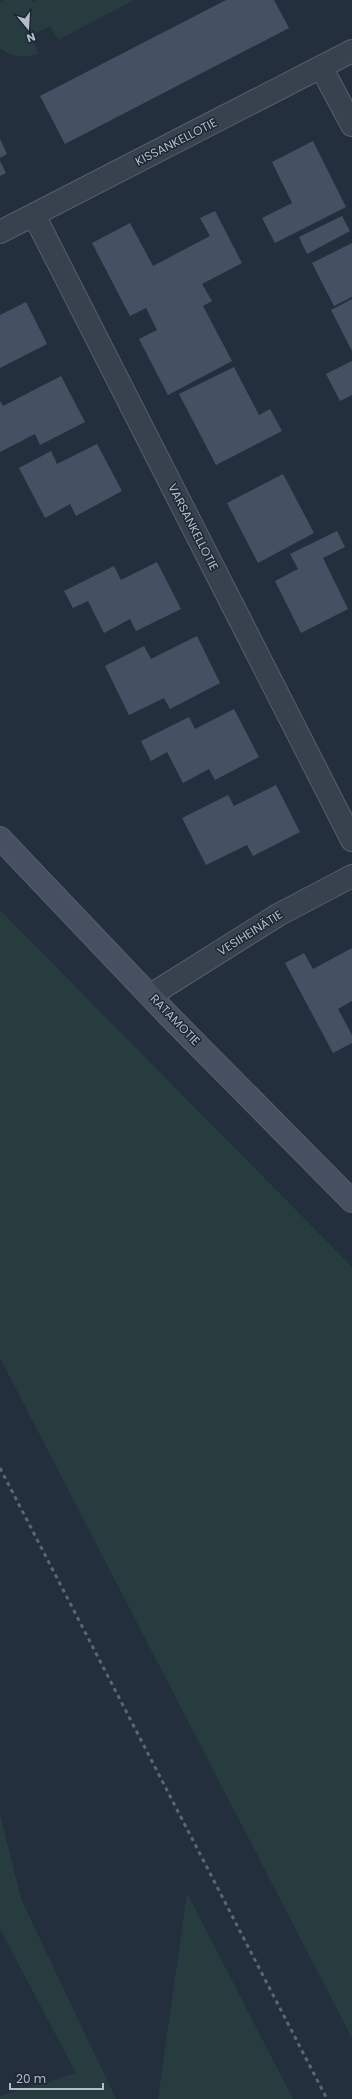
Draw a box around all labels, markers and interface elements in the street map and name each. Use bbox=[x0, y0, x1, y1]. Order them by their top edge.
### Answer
north arrow bbox=[8, 8, 48, 48]
text: N bbox=[25, 29, 38, 46]
street label: KISSANKELLOTIE bbox=[132, 114, 220, 169]
street label: VARSANKELLOTIE bbox=[164, 480, 223, 573]
street label: VESIHEINÄTIE bbox=[214, 906, 286, 959]
street label: RATAMOTIE bbox=[147, 990, 204, 1049]
scale bar bbox=[10, 2065, 103, 2091]
text: 20 m bbox=[16, 2070, 46, 2087]

